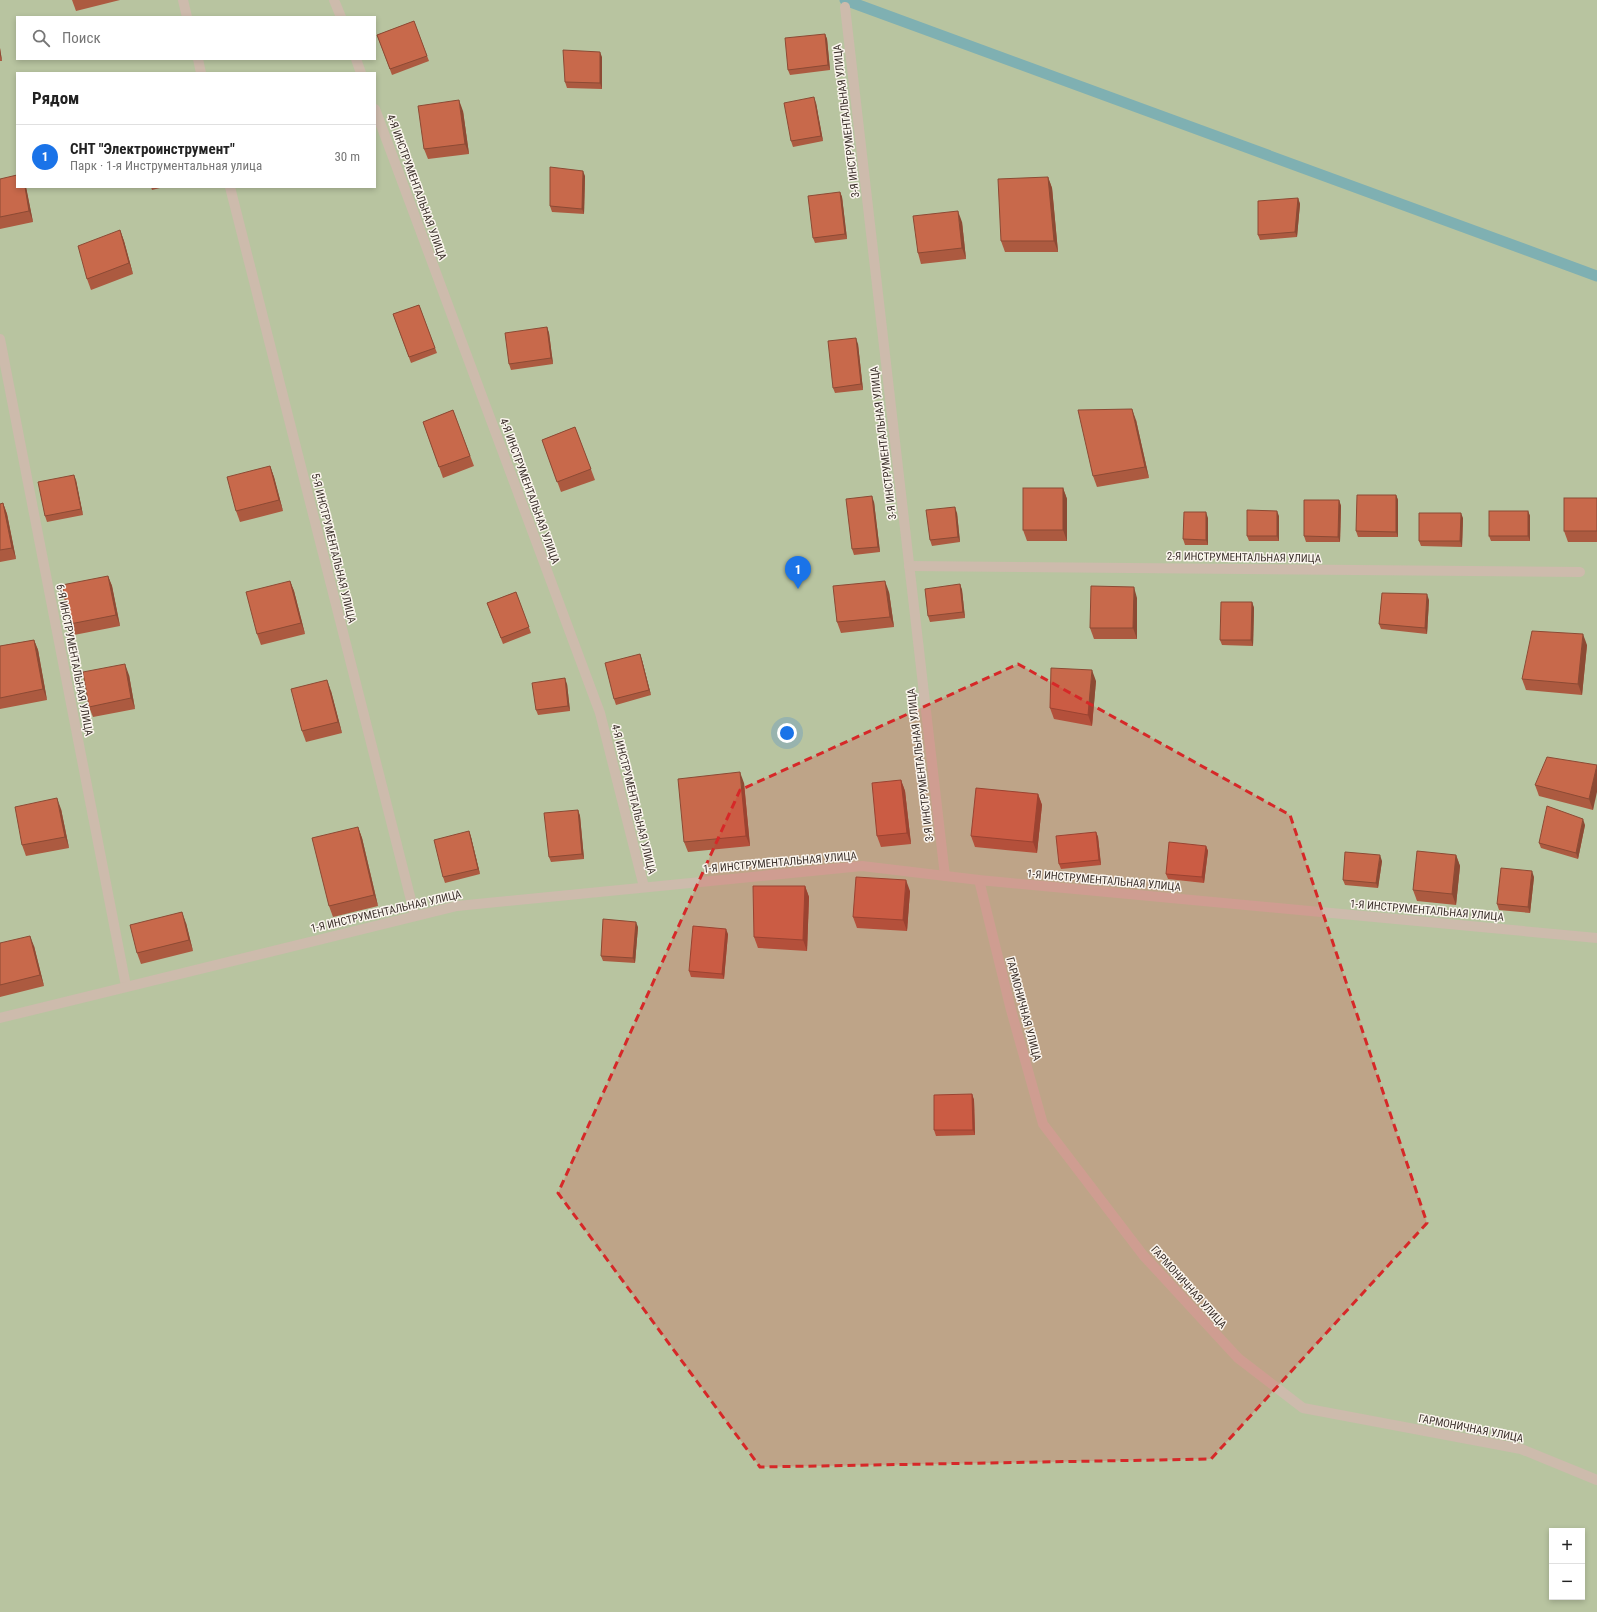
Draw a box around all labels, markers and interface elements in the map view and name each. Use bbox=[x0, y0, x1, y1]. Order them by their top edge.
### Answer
search box bbox=[16, 16, 376, 60]
icon: search bbox=[30, 27, 52, 49]
text: Поиск bbox=[62, 29, 101, 47]
street label: 3-Я ИНСТРУМЕНТАЛЬНАЯ УЛИЦА bbox=[831, 43, 862, 198]
text: Рядом bbox=[32, 88, 79, 108]
street label: 4-Я ИНСТРУМЕНТАЛЬНАЯ УЛИЦА bbox=[384, 112, 449, 262]
text: СНТ "Электроинструмент" bbox=[70, 140, 235, 158]
text: 1 bbox=[42, 149, 48, 164]
text: 30 m bbox=[334, 149, 360, 164]
text: Парк · 1-я Инструментальная улица bbox=[70, 158, 262, 173]
street label: 3-Я ИНСТРУМЕНТАЛЬНАЯ УЛИЦА bbox=[868, 365, 899, 520]
street label: 4-Я ИНСТРУМЕНТАЛЬНАЯ УЛИЦА bbox=[497, 416, 562, 566]
street label: 5-Я ИНСТРУМЕНТАЛЬНАЯ УЛИЦА bbox=[309, 472, 359, 625]
street label: 2-Я ИНСТРУМЕНТАЛЬНАЯ УЛИЦА bbox=[1167, 550, 1322, 565]
pin: 1 bbox=[785, 556, 811, 589]
street label: 6-Я ИНСТРУМЕНТАЛЬНАЯ УЛИЦА bbox=[53, 583, 96, 738]
street label: 3-Я ИНСТРУМЕНТАЛЬНАЯ УЛИЦА bbox=[905, 687, 936, 842]
street label: 4-Я ИНСТРУМЕНТАЛЬНАЯ УЛИЦА bbox=[609, 723, 659, 876]
your location bbox=[777, 723, 797, 743]
street label: 1-Я ИНСТРУМЕНТАЛЬНАЯ УЛИЦА bbox=[703, 849, 858, 876]
street label: 1-Я ИНСТРУМЕНТАЛЬНАЯ УЛИЦА bbox=[1027, 867, 1182, 894]
street label: 1-Я ИНСТРУМЕНТАЛЬНАЯ УЛИЦА bbox=[310, 888, 463, 935]
street label: 1-Я ИНСТРУМЕНТАЛЬНАЯ УЛИЦА bbox=[1350, 897, 1505, 924]
street label: ГАРМОНИЧНАЯ УЛИЦА bbox=[1003, 956, 1044, 1063]
street label: ГАРМОНИЧНАЯ УЛИЦА bbox=[1148, 1243, 1230, 1332]
street label: ГАРМОНИЧНАЯ УЛИЦА bbox=[1417, 1412, 1525, 1445]
map controls bbox=[1549, 1528, 1585, 1600]
button: + bbox=[1549, 1528, 1585, 1564]
button: − bbox=[1549, 1564, 1585, 1600]

